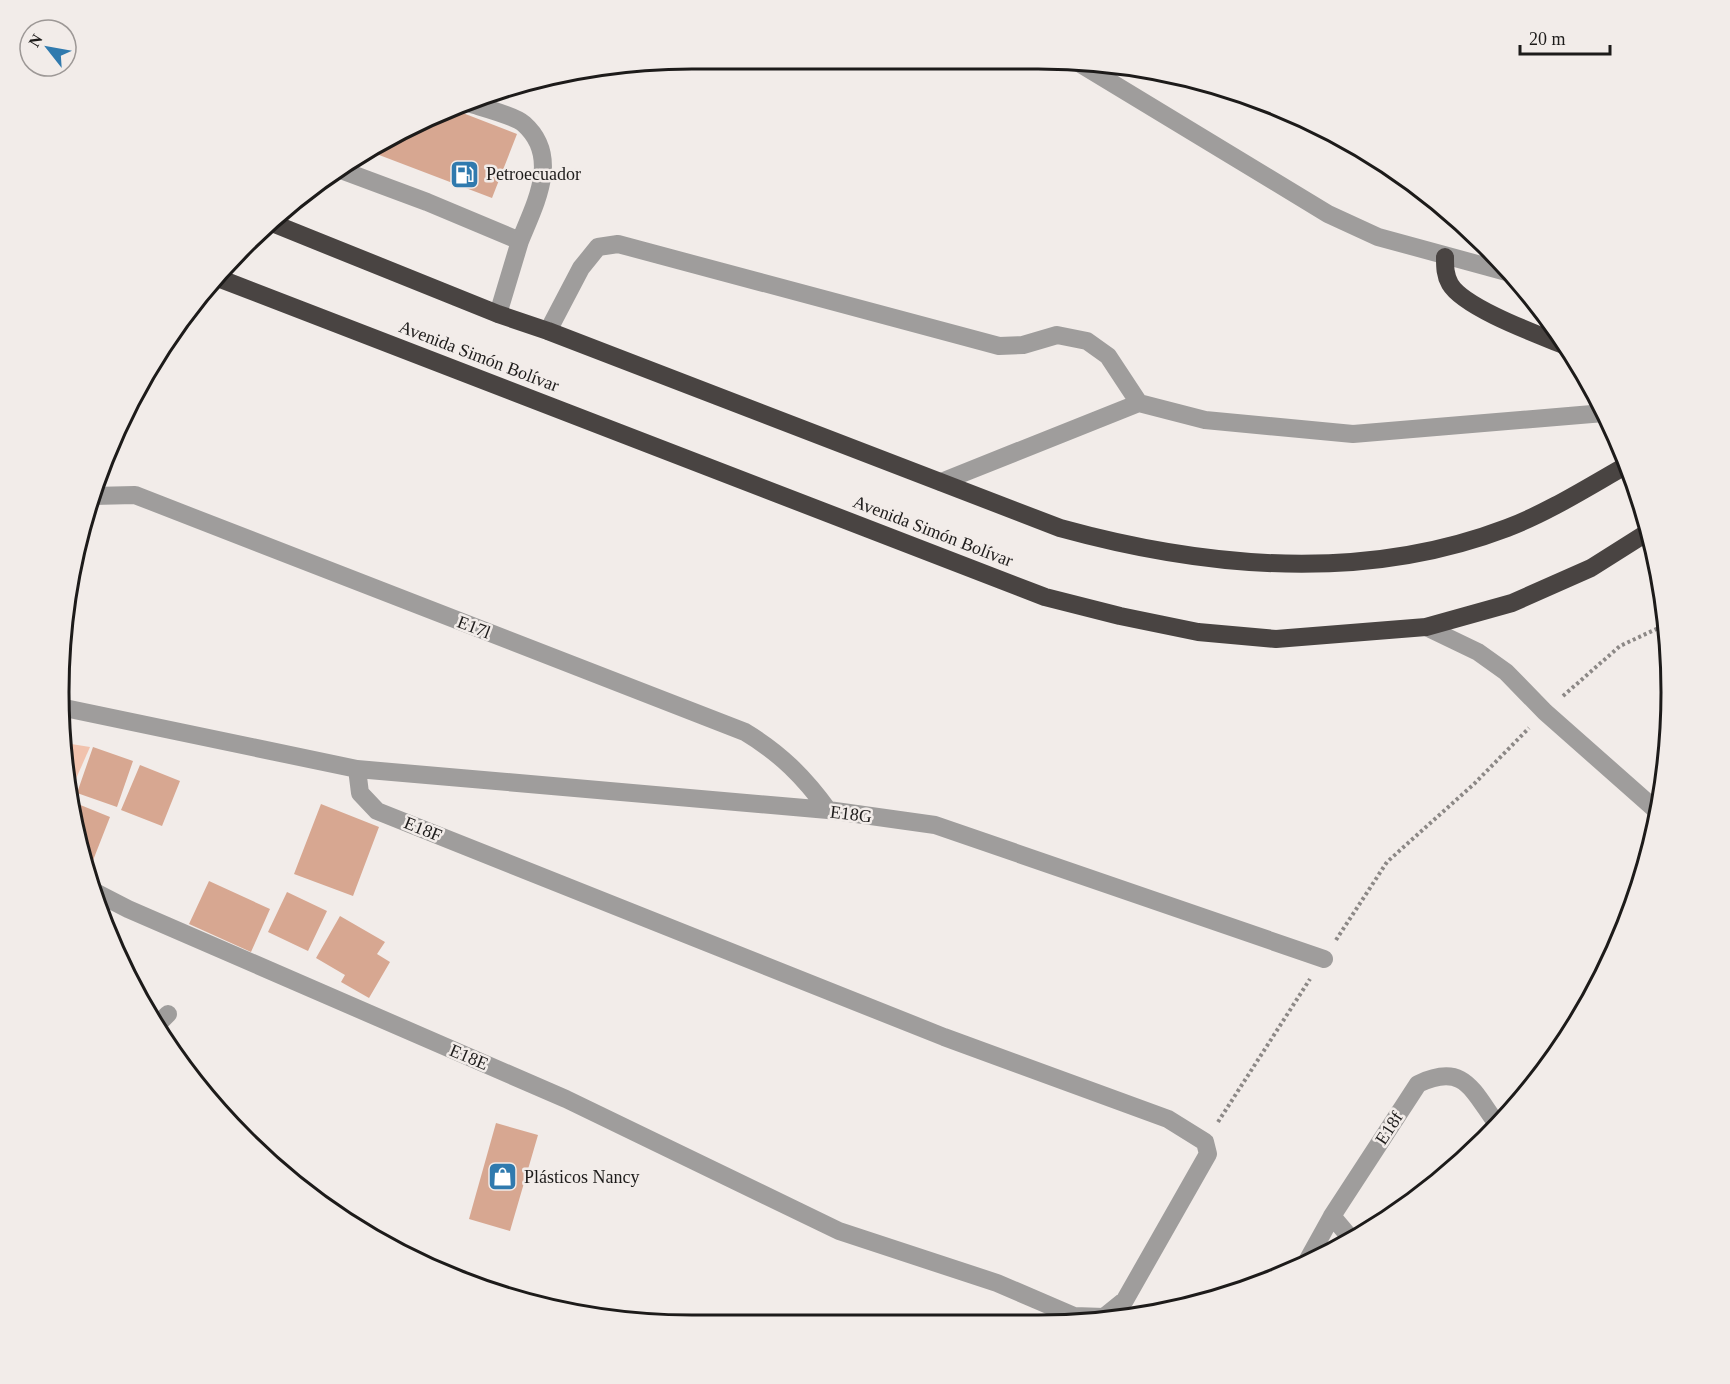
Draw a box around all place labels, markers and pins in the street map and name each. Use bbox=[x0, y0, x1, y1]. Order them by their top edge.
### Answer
fuel station icon: Petroecuador bbox=[449, 158, 481, 190]
place label: Petroecuador bbox=[486, 164, 581, 184]
shop icon: Plásticos Nancy bbox=[487, 1161, 519, 1193]
place label: Plásticos Nancy bbox=[524, 1167, 639, 1187]

